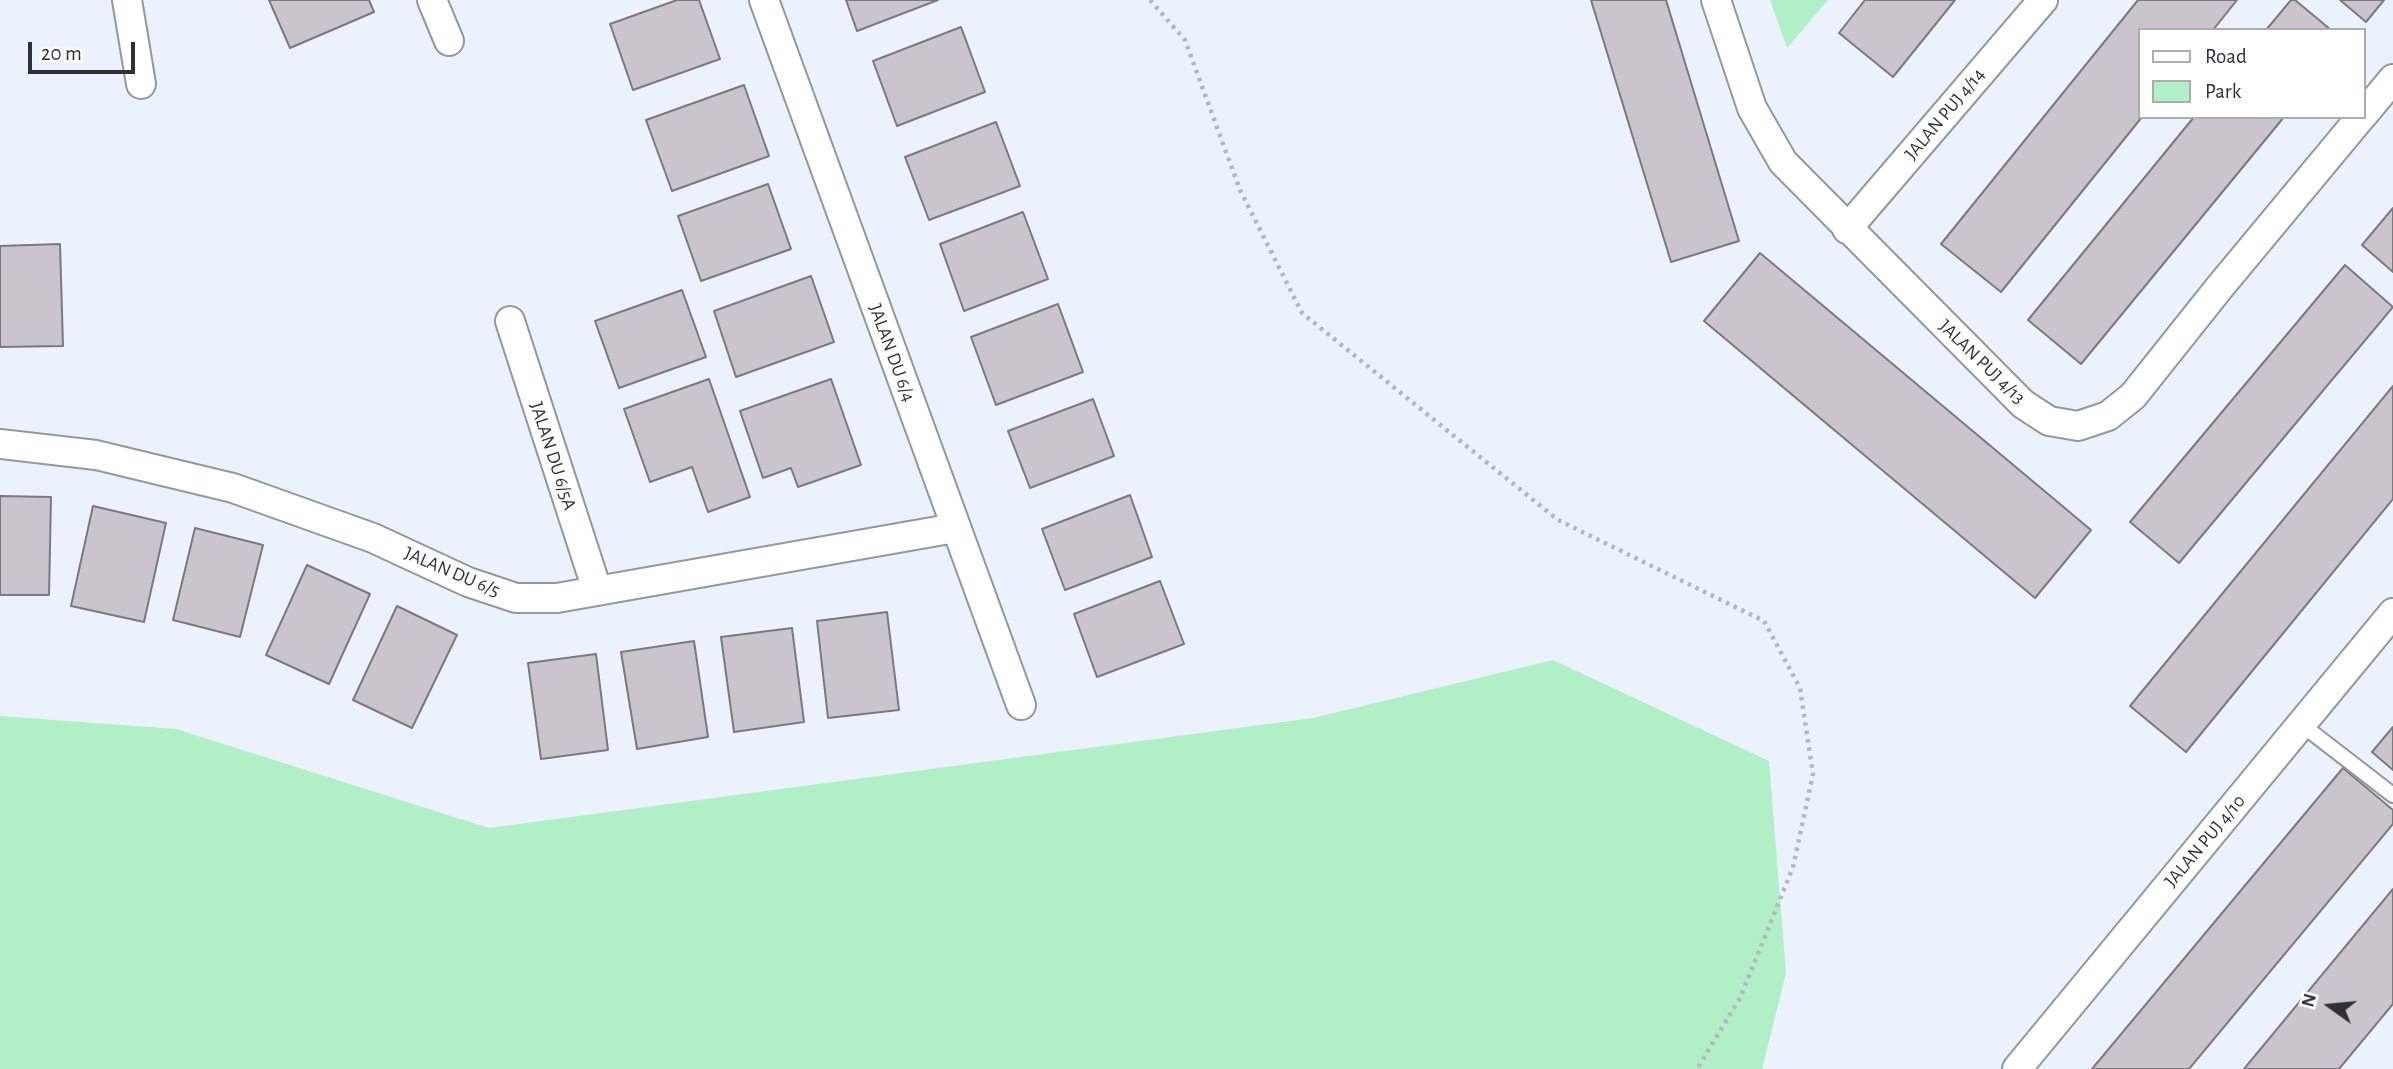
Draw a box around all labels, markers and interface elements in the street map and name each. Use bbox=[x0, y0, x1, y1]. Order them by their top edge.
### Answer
scale bar bbox=[32, 28, 138, 72]
legend bbox=[2138, 28, 2365, 119]
text: 20 m bbox=[41, 43, 82, 64]
text: Road bbox=[2205, 46, 2247, 67]
street label: JALAN PUJ 4/14 bbox=[1900, 63, 1990, 165]
text: Park bbox=[2205, 81, 2241, 102]
street label: JALAN DU 6/4 bbox=[864, 301, 920, 405]
street label: JALAN PUJ 4/13 bbox=[1934, 315, 2030, 409]
street label: JALAN DU 6/5A bbox=[525, 399, 581, 513]
street label: JALAN DU 6/5 bbox=[401, 542, 503, 602]
street label: JALAN PUJ 4/10 bbox=[2160, 790, 2250, 892]
north arrow bbox=[2295, 971, 2365, 1041]
text: N bbox=[2298, 992, 2320, 1009]

